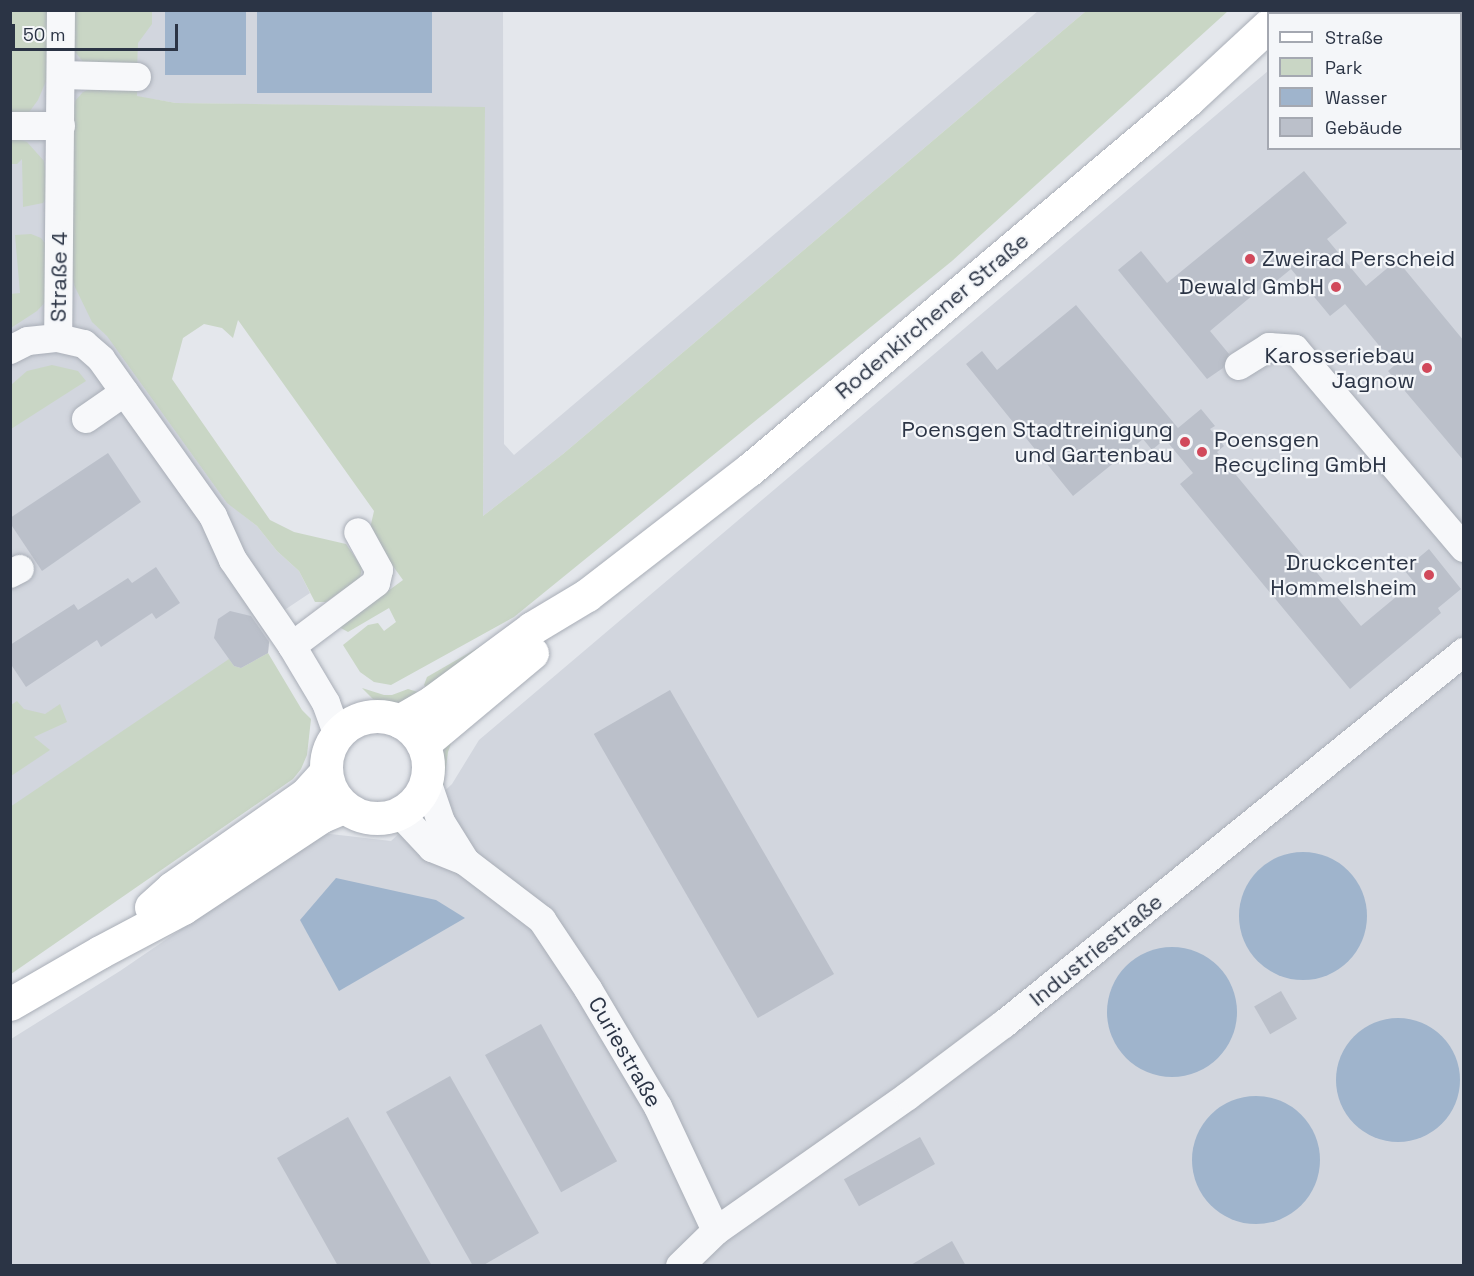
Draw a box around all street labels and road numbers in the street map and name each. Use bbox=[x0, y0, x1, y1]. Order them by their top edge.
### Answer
street label: Rodenkirchener Straße bbox=[830, 227, 1034, 405]
street label: Straße 4 bbox=[45, 232, 73, 322]
street label: Industriestraße bbox=[1024, 888, 1168, 1012]
street label: Curiestraße bbox=[583, 992, 667, 1112]

